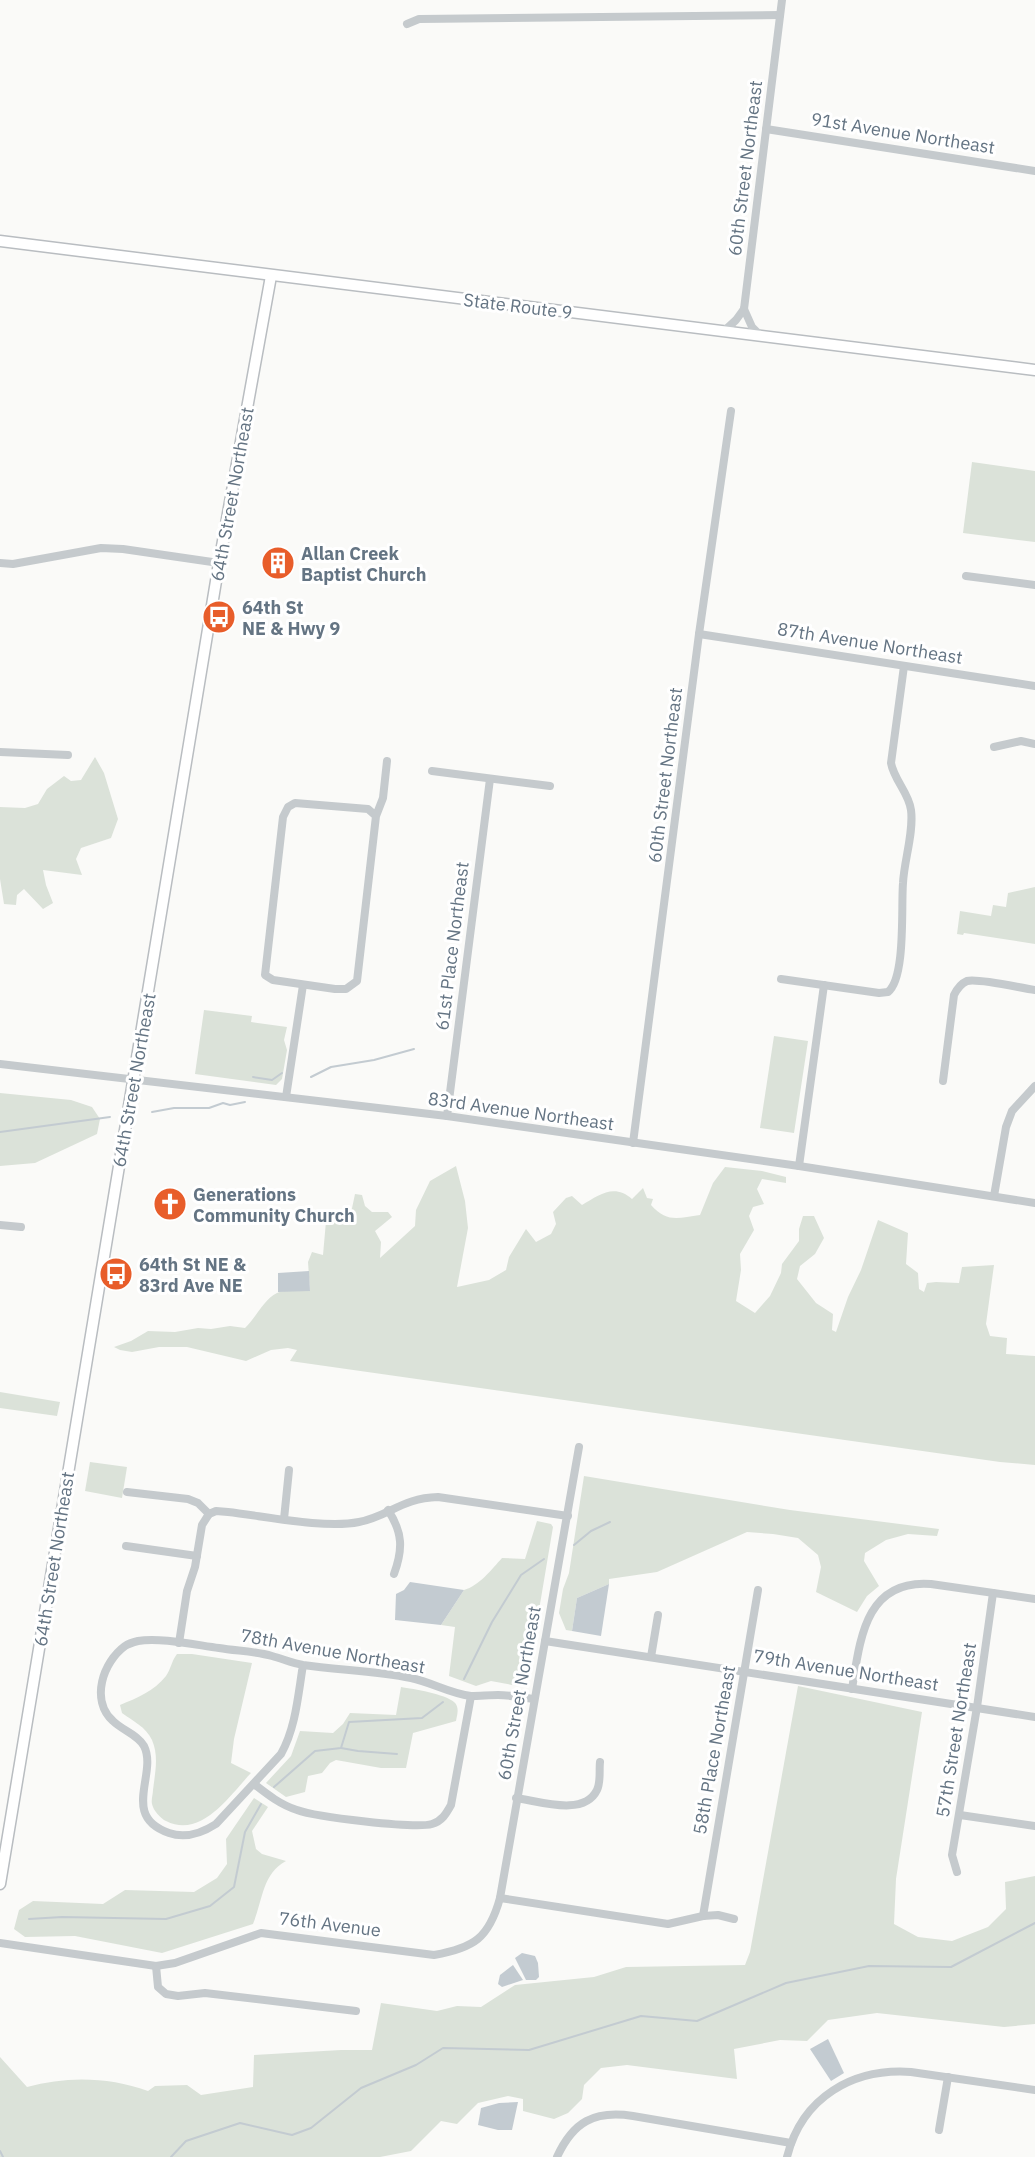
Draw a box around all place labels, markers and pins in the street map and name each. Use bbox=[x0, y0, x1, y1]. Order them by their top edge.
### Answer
place label: Allan Creek Baptist Church bbox=[301, 542, 427, 586]
building icon: Allan Creek Baptist Church bbox=[260, 545, 296, 581]
place label: 64th St NE & Hwy 9 bbox=[242, 596, 340, 640]
bus stop icon: 64th St NE & Hwy 9 bbox=[201, 599, 237, 635]
place label: Generations Community Church bbox=[193, 1183, 355, 1227]
church icon: Generations Community Church bbox=[152, 1186, 188, 1222]
place label: 64th St NE & 83rd Ave NE bbox=[139, 1253, 246, 1297]
bus stop icon: 64th St NE & 83rd Ave NE bbox=[98, 1256, 134, 1292]

